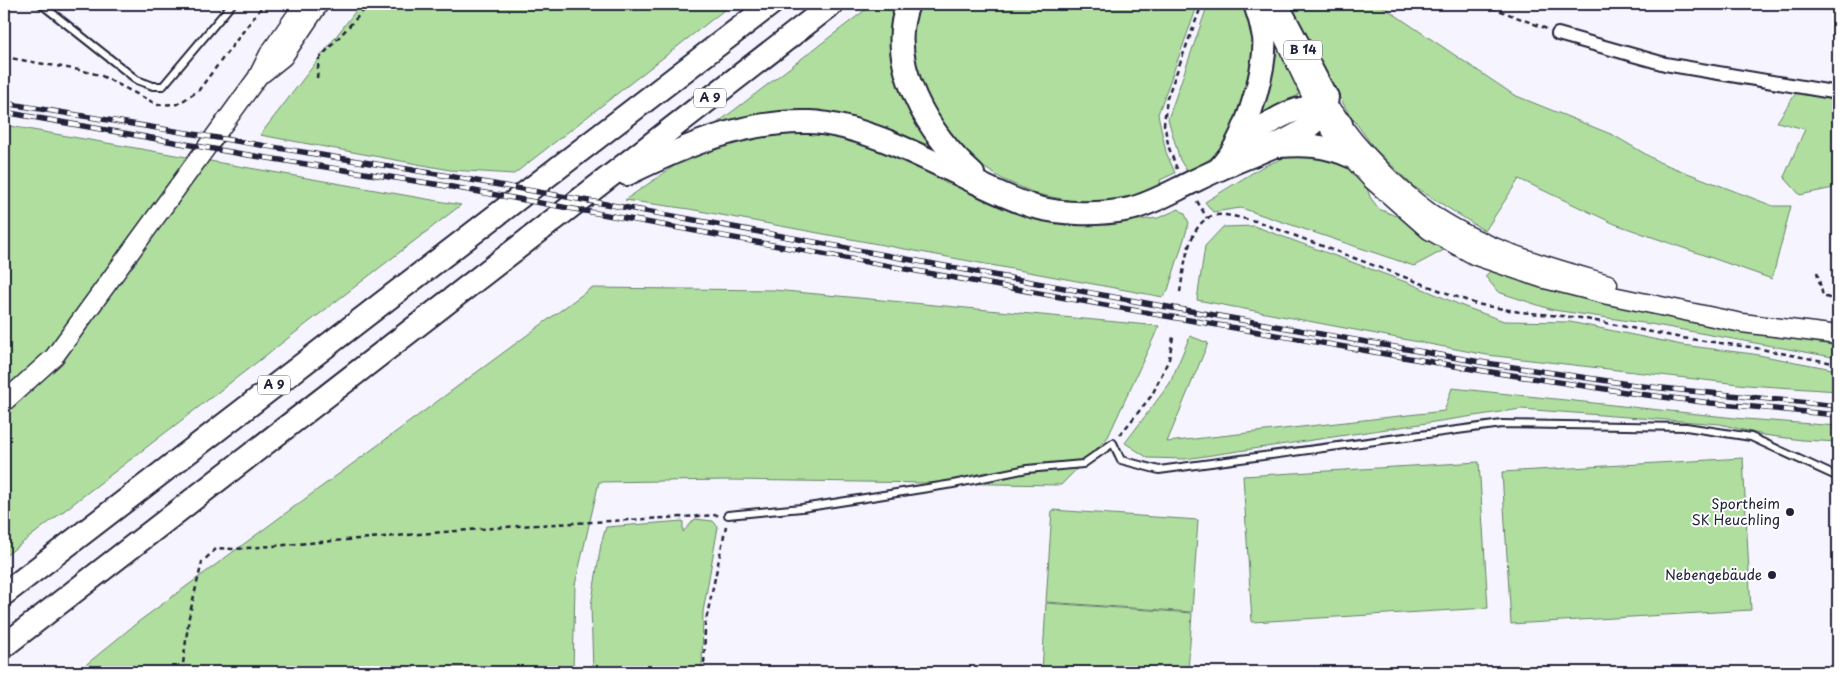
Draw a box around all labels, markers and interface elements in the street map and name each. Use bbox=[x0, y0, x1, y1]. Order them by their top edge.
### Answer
road number: B 14 bbox=[1284, 40, 1322, 60]
road number: A 9 bbox=[694, 89, 726, 108]
road number: A 9 bbox=[258, 376, 290, 394]
place label: Sportheim SK Heuchling bbox=[1691, 493, 1780, 530]
marker: Sportheim SK Heuchling bbox=[1784, 506, 1796, 518]
place label: Nebengebäude bbox=[1665, 564, 1762, 585]
marker: Nebengebäude bbox=[1766, 569, 1778, 581]

